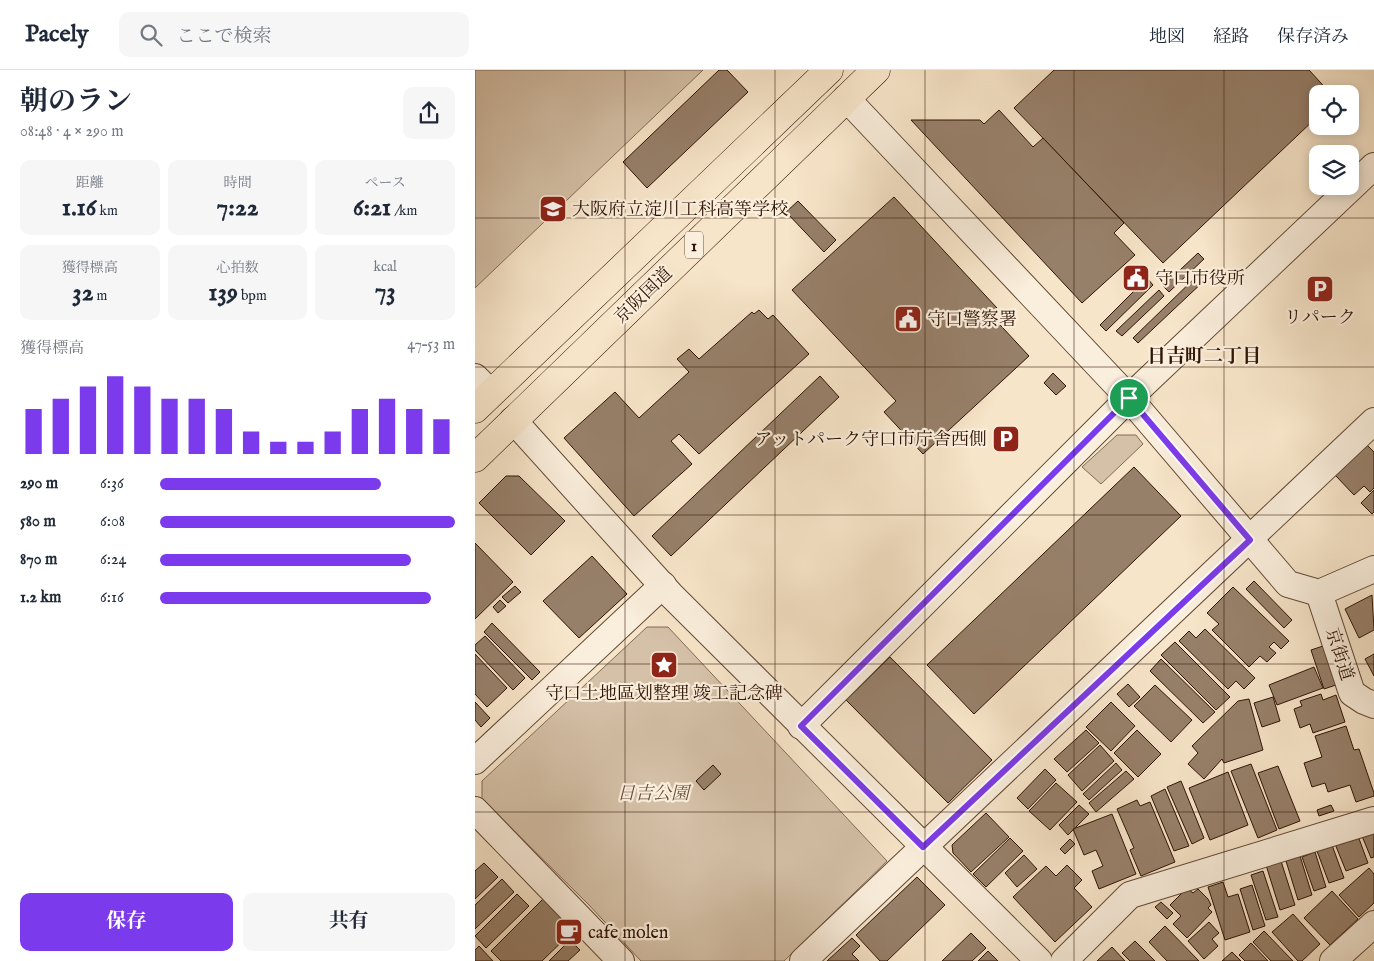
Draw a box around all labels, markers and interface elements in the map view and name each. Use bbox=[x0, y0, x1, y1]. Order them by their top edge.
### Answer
search box bbox=[119, 12, 469, 57]
text: Pacely bbox=[25, 19, 89, 50]
icon: search bbox=[137, 21, 165, 49]
text: ここで検索 bbox=[177, 25, 272, 49]
text: 地図 bbox=[1149, 26, 1185, 49]
text: 経路 bbox=[1213, 26, 1249, 49]
text: 保存済み bbox=[1277, 26, 1349, 49]
text: 朝のラン bbox=[20, 85, 132, 120]
map controls bbox=[1309, 85, 1359, 195]
button: locate bbox=[1309, 85, 1359, 135]
button: share bbox=[403, 87, 455, 139]
text: 08:48 · 4 × 290 m bbox=[20, 122, 124, 142]
button: layers bbox=[1309, 145, 1359, 195]
text: 距離 bbox=[76, 174, 104, 192]
text: 時間 bbox=[223, 174, 251, 192]
text: ペース bbox=[365, 174, 406, 192]
text: 1.16 bbox=[62, 192, 96, 224]
text: 7:22 bbox=[217, 192, 258, 224]
text: 6:21 bbox=[353, 192, 391, 224]
school or university icon: 大阪府立淀川工科高等学校 bbox=[538, 194, 568, 224]
place label: 大阪府立淀川工科高等学校 bbox=[572, 199, 788, 222]
text: km bbox=[96, 202, 118, 220]
text: /km bbox=[391, 202, 417, 220]
road number: 1 bbox=[685, 232, 703, 258]
text: kcal bbox=[373, 258, 397, 276]
text: 獲得標高 bbox=[62, 259, 118, 277]
text: 心拍数 bbox=[216, 259, 258, 277]
street label: 京阪国道 bbox=[610, 263, 678, 329]
public building icon: 守口市役所 bbox=[1121, 263, 1151, 293]
place label: 守口市役所 bbox=[1155, 268, 1245, 291]
parking icon: リパーク bbox=[1305, 274, 1335, 304]
text: 73 bbox=[375, 276, 396, 308]
text: 32 bbox=[72, 277, 93, 309]
text: 139 bbox=[208, 277, 238, 309]
text: m bbox=[93, 287, 107, 305]
text: bpm bbox=[238, 287, 267, 305]
public building icon: 守口警察署 bbox=[893, 304, 923, 334]
place label: リパーク bbox=[1284, 307, 1356, 330]
place label: 守口警察署 bbox=[927, 309, 1017, 332]
text: 47–53 m bbox=[407, 335, 455, 355]
text: 獲得標高 bbox=[20, 339, 84, 359]
district label: 日吉町二丁目 bbox=[1147, 345, 1261, 369]
pin bbox=[1108, 377, 1150, 419]
icon: arrive bbox=[1115, 384, 1143, 412]
parking icon: アットパーク守口市庁舎西側 bbox=[991, 424, 1021, 454]
place label: アットパーク守口市庁舎西側 bbox=[755, 429, 987, 452]
text: 290 m bbox=[20, 474, 58, 494]
text: 6:36 bbox=[100, 474, 124, 494]
text: 580 m bbox=[20, 512, 56, 532]
text: 6:08 bbox=[100, 512, 125, 532]
text: 870 m bbox=[20, 550, 57, 570]
text: 6:24 bbox=[100, 550, 126, 570]
text: 1.2 km bbox=[20, 588, 61, 608]
text: 6:16 bbox=[100, 588, 124, 608]
street label: 京街道 bbox=[1319, 625, 1358, 684]
place icon: 守口土地區划整理 竣工記念碑 bbox=[649, 650, 679, 680]
place label: 守口土地區划整理 竣工記念碑 bbox=[545, 683, 783, 706]
park label: 日吉公園 bbox=[617, 783, 692, 806]
button: 保存 bbox=[20, 893, 233, 951]
button: 共有 bbox=[243, 893, 455, 951]
cafe icon: cafe molen bbox=[554, 917, 584, 947]
place label: cafe molen bbox=[588, 922, 669, 945]

